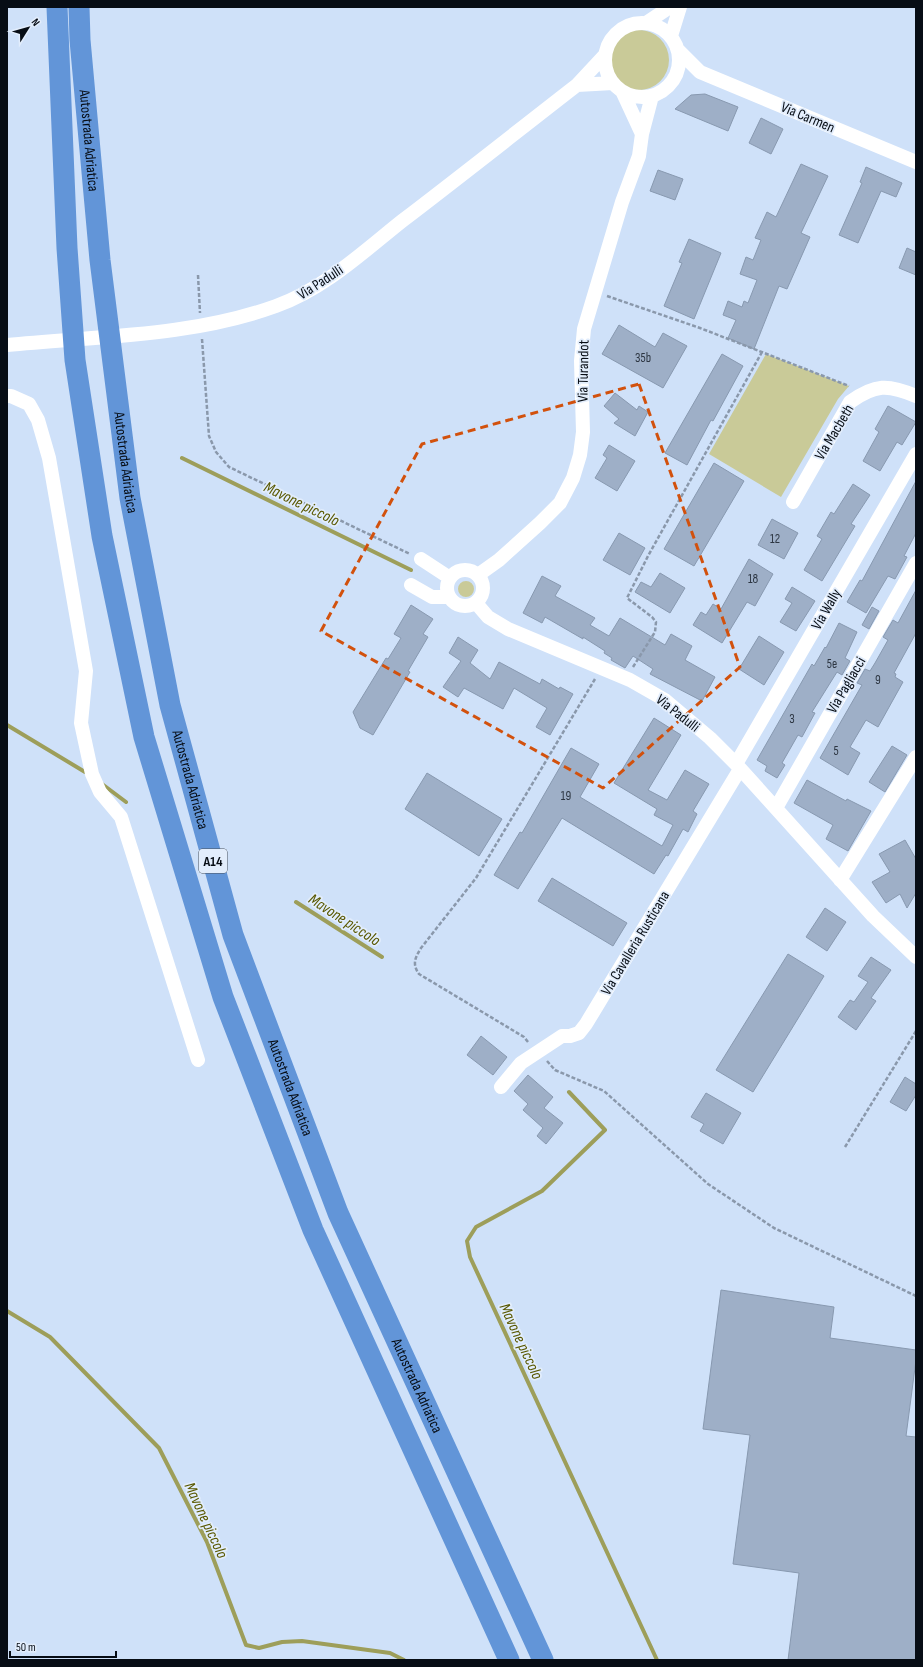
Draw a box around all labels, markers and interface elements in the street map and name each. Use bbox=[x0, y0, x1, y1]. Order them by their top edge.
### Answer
north arrow bbox=[8, 8, 48, 48]
text: N bbox=[29, 16, 43, 29]
street label: Autostrada Adriatica bbox=[74, 88, 103, 192]
street label: Via Carmen bbox=[778, 98, 838, 137]
street label: Via Padulli bbox=[294, 261, 347, 304]
street label: Via Turandot bbox=[573, 339, 594, 402]
house number: 35b bbox=[635, 350, 651, 366]
street label: Via Macbeth bbox=[810, 401, 858, 464]
street label: Autostrada Adriatica bbox=[109, 410, 142, 515]
water label: Mavone piccolo bbox=[261, 478, 343, 531]
house number: 12 bbox=[770, 531, 780, 547]
house number: 18 bbox=[748, 571, 758, 587]
street label: Via Wally bbox=[807, 585, 846, 633]
street label: Via Pagliacci bbox=[823, 653, 870, 717]
house number: 5e bbox=[827, 656, 837, 672]
house number: 9 bbox=[875, 672, 881, 688]
street label: Via Padulli bbox=[652, 690, 704, 737]
house number: 3 bbox=[789, 711, 795, 727]
street label: Autostrada Adriatica bbox=[167, 727, 213, 832]
house number: 5 bbox=[833, 743, 839, 759]
house number: 19 bbox=[561, 788, 571, 804]
road number: A14 bbox=[199, 849, 227, 873]
street label: Via Cavalleria Rusticana bbox=[597, 887, 674, 999]
water label: Mavone piccolo bbox=[305, 890, 384, 951]
street label: Autostrada Adriatica bbox=[263, 1036, 317, 1139]
water label: Mavone piccolo bbox=[495, 1301, 547, 1383]
street label: Autostrada Adriatica bbox=[386, 1334, 447, 1436]
water label: Mavone piccolo bbox=[180, 1480, 232, 1562]
scale bar bbox=[10, 1633, 116, 1659]
text: 50 m bbox=[16, 1640, 36, 1655]

